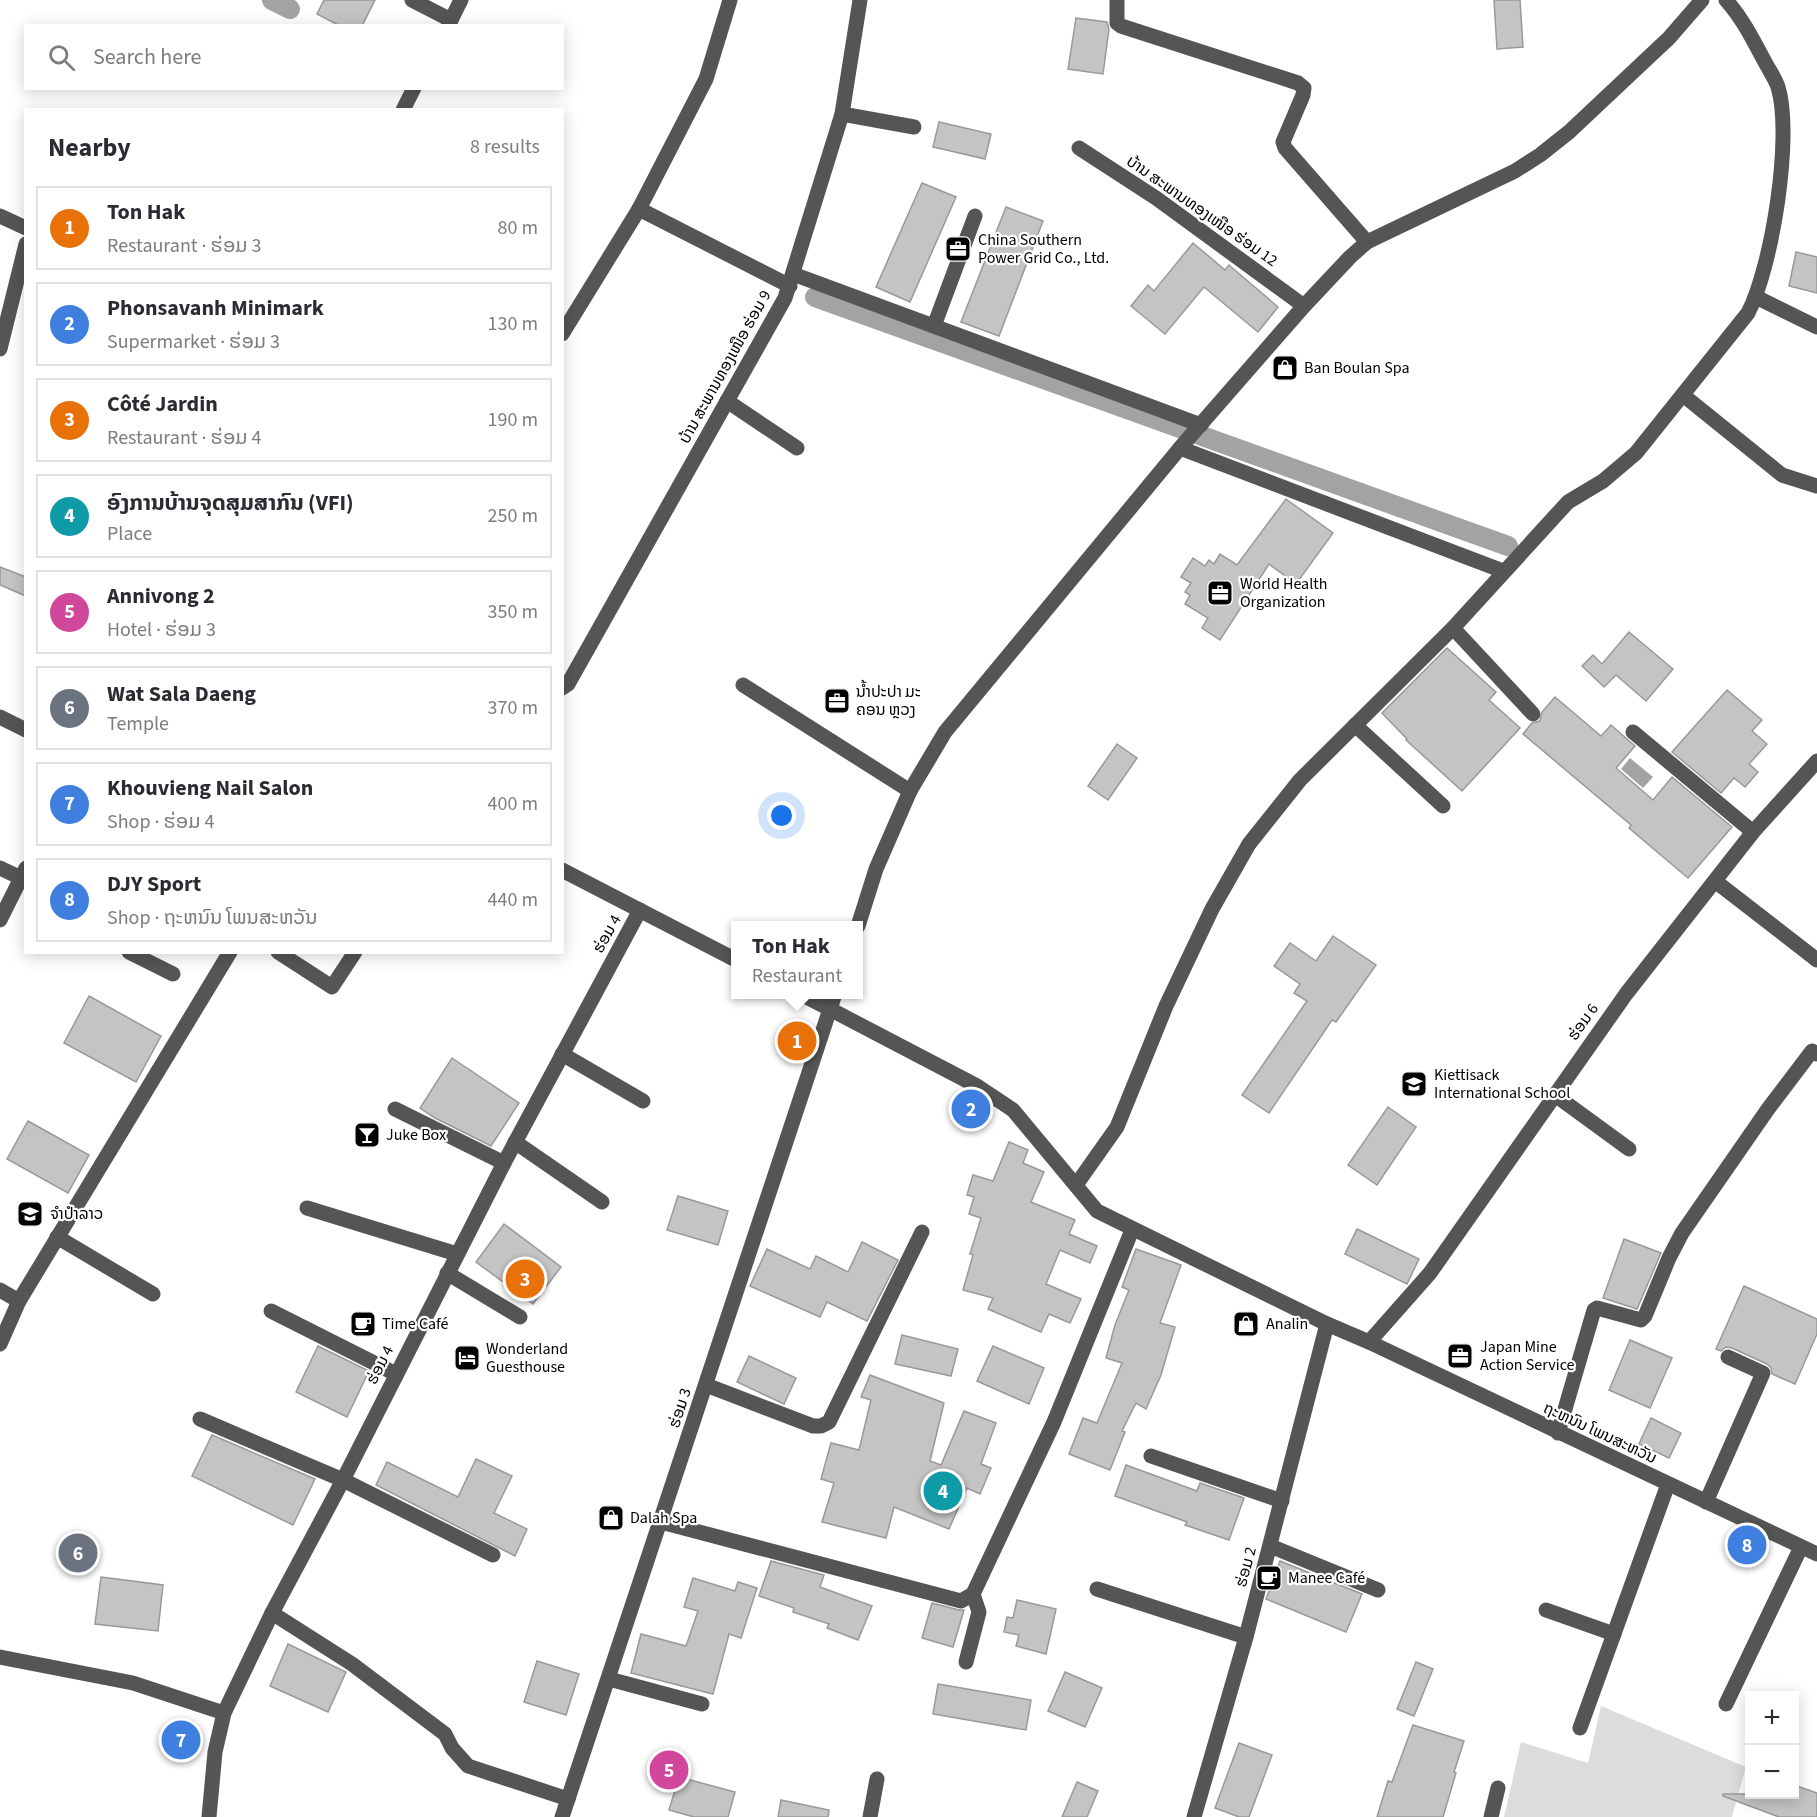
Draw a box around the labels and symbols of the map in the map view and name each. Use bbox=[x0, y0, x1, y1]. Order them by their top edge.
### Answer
street label: ບ້ານ ສະພານທອງເໜືອ ຮ່ອມ 12 bbox=[1122, 150, 1282, 272]
place label: China Southern Power Grid Co., Ltd. bbox=[978, 229, 1109, 269]
office icon: China Southern Power Grid Co., Ltd. bbox=[943, 234, 973, 264]
street label: ບ້ານ ສະພານທອງເໜືອ ຮ່ອມ 9 bbox=[674, 286, 776, 448]
shop icon: Ban Boulan Spa bbox=[1270, 353, 1300, 383]
place label: Ban Boulan Spa bbox=[1304, 357, 1410, 379]
place label: World Health Organization bbox=[1240, 573, 1327, 613]
office icon: World Health Organization bbox=[1205, 578, 1235, 608]
place label: ນ້ຳປະປາ ມະ ຄອນ ຫຼວງ bbox=[856, 679, 921, 721]
office icon: ນ້ຳປະປາ ມະ ຄອນ ຫຼວງ bbox=[822, 686, 852, 716]
your location bbox=[767, 801, 796, 830]
street label: ຮ່ອມ 4 bbox=[588, 911, 627, 957]
street label: ຮ່ອມ 6 bbox=[1562, 999, 1604, 1045]
pin: 1 bbox=[778, 1018, 816, 1064]
place label: Kiettisack International School bbox=[1434, 1064, 1570, 1104]
school or university icon: Kiettisack International School bbox=[1399, 1069, 1429, 1099]
pin: 2 bbox=[952, 1086, 990, 1132]
bar icon: Juke Box bbox=[352, 1120, 382, 1150]
place label: Juke Box bbox=[386, 1124, 446, 1146]
school or university icon: ຈຳປຳລາວ bbox=[15, 1199, 45, 1229]
place label: ຈຳປຳລາວ bbox=[50, 1203, 103, 1225]
pin: 3 bbox=[506, 1256, 544, 1302]
cafe icon: Time Café bbox=[348, 1309, 378, 1339]
shop icon: Analin bbox=[1231, 1309, 1261, 1339]
place label: Time Café bbox=[382, 1313, 449, 1335]
place label: Analin bbox=[1266, 1313, 1308, 1335]
place label: Japan Mine Action Service bbox=[1480, 1336, 1575, 1376]
place label: Wonderland Guesthouse bbox=[486, 1338, 568, 1378]
office icon: Japan Mine Action Service bbox=[1445, 1341, 1475, 1371]
street label: ຮ່ອມ 4 bbox=[361, 1342, 399, 1388]
hotel icon: Wonderland Guesthouse bbox=[452, 1343, 482, 1373]
street label: ຮ່ອມ 3 bbox=[663, 1385, 697, 1431]
street label: ຖະຫນົນ ໂພນສະຫວັນ bbox=[1539, 1397, 1661, 1469]
pin: 4 bbox=[924, 1468, 962, 1514]
shop icon: Dalah Spa bbox=[596, 1503, 626, 1533]
place label: Dalah Spa bbox=[630, 1507, 697, 1529]
pin: 8 bbox=[1728, 1522, 1766, 1568]
pin: 6 bbox=[58, 1530, 98, 1576]
street label: ຮ່ອມ 2 bbox=[1230, 1544, 1262, 1590]
cafe icon: Manee Café bbox=[1254, 1563, 1284, 1593]
place label: Manee Café bbox=[1288, 1567, 1365, 1589]
pin: 7 bbox=[162, 1718, 201, 1762]
pin: 5 bbox=[650, 1748, 688, 1792]

